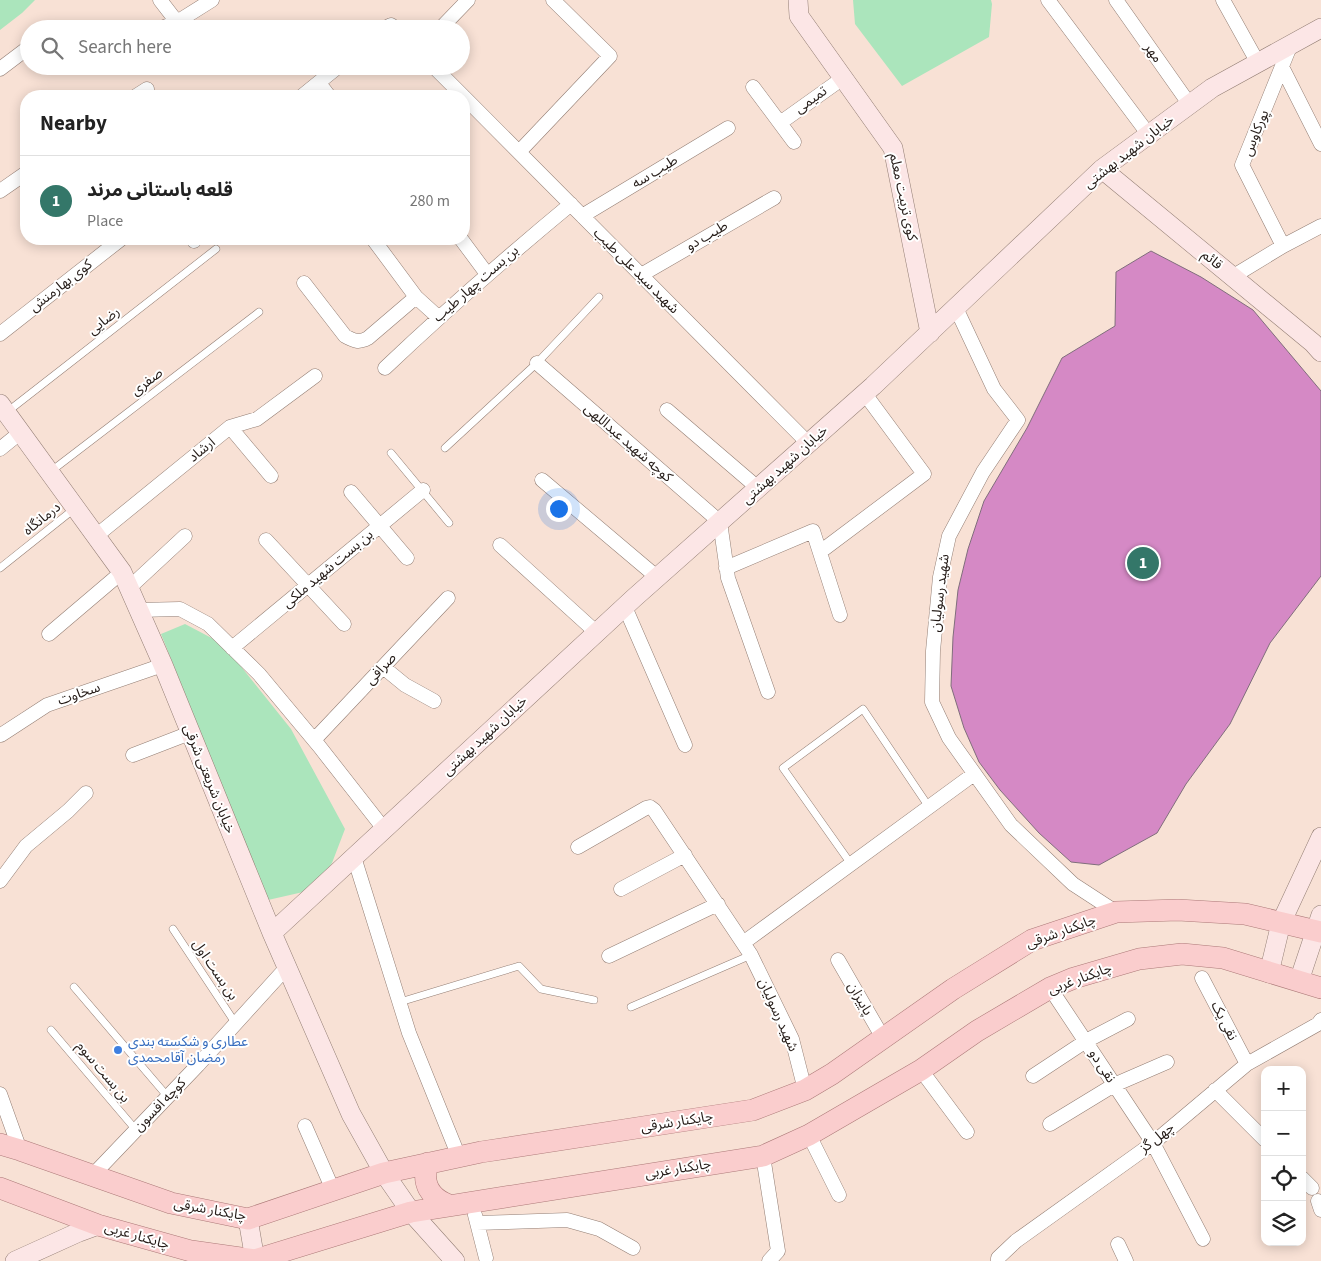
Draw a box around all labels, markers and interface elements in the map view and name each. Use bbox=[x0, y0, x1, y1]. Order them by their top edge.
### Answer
search box bbox=[20, 20, 470, 75]
icon: search bbox=[38, 34, 66, 62]
text: Search here bbox=[78, 34, 172, 61]
street label: مهر bbox=[1138, 38, 1167, 67]
street label: تمیمی bbox=[791, 81, 831, 119]
street label: پورکاوس bbox=[1238, 107, 1274, 159]
text: Nearby bbox=[40, 108, 107, 138]
street label: خیابان شهید بهشتی bbox=[1080, 110, 1178, 194]
street label: طیب سه bbox=[628, 150, 682, 194]
street label: کوی تربیت معلم bbox=[884, 151, 922, 243]
text: قلعه باستانی مرند bbox=[87, 177, 233, 204]
text: 1 bbox=[52, 190, 60, 212]
text: 280 m bbox=[410, 190, 450, 212]
text: Place bbox=[87, 210, 123, 232]
street label: طیب دو bbox=[682, 216, 732, 256]
street label: شهید سید علی طیب bbox=[589, 224, 684, 319]
street label: بن بست چهار طیب bbox=[429, 241, 523, 327]
street label: قائم bbox=[1197, 245, 1227, 275]
street label: کوی بهارمنش bbox=[25, 255, 97, 317]
street label: رضایی bbox=[84, 302, 124, 340]
street label: صفری bbox=[127, 363, 168, 401]
street label: کوچه شهید عبداللهی bbox=[579, 399, 677, 487]
street label: خیابان شهید بهشتی bbox=[738, 421, 832, 509]
street label: ارشاد bbox=[184, 433, 220, 467]
your location bbox=[546, 496, 572, 522]
street label: درمانگاه bbox=[19, 497, 65, 540]
street label: بن بست شهید ملکی bbox=[278, 525, 378, 613]
pin: 1 bbox=[1127, 544, 1159, 582]
street label: شهید رسولیان bbox=[925, 553, 955, 633]
street label: صرافی bbox=[361, 648, 401, 690]
street label: سخاوت bbox=[55, 677, 103, 711]
street label: خیابان شهید بهشتی bbox=[438, 691, 532, 781]
street label: خیابان شریعتی شرقی bbox=[178, 721, 240, 837]
street label: چایکنار شرقی bbox=[1023, 910, 1099, 954]
street label: بن بست اول bbox=[187, 935, 243, 1005]
street label: چایکنار غربی bbox=[1045, 958, 1115, 1000]
street label: شهید رسولیان bbox=[753, 975, 803, 1055]
street label: پاییزان bbox=[842, 978, 878, 1020]
street label: نقی یک bbox=[1206, 998, 1242, 1044]
place label: عطاری و شکسته بندی رمضان آقامحمدی bbox=[128, 1032, 248, 1068]
street label: بن بست سوم bbox=[71, 1037, 135, 1107]
marker: عطاری و شکسته بندی رمضان آقامحمدی bbox=[112, 1044, 124, 1056]
street label: نقی دو bbox=[1084, 1045, 1121, 1087]
map controls bbox=[1261, 1066, 1306, 1246]
button: + bbox=[1261, 1066, 1306, 1111]
street label: كوچه افسون bbox=[129, 1073, 191, 1136]
street label: چایکنار شرقی bbox=[639, 1106, 715, 1138]
button: − bbox=[1261, 1111, 1306, 1156]
street label: چهل گز bbox=[1134, 1118, 1179, 1159]
street label: چایکنار غربی bbox=[644, 1154, 712, 1184]
button: locate bbox=[1261, 1156, 1306, 1201]
street label: چایکنار شرقی bbox=[172, 1194, 248, 1226]
button: layers bbox=[1261, 1201, 1306, 1246]
street label: چایکنار غربی bbox=[102, 1217, 172, 1255]

